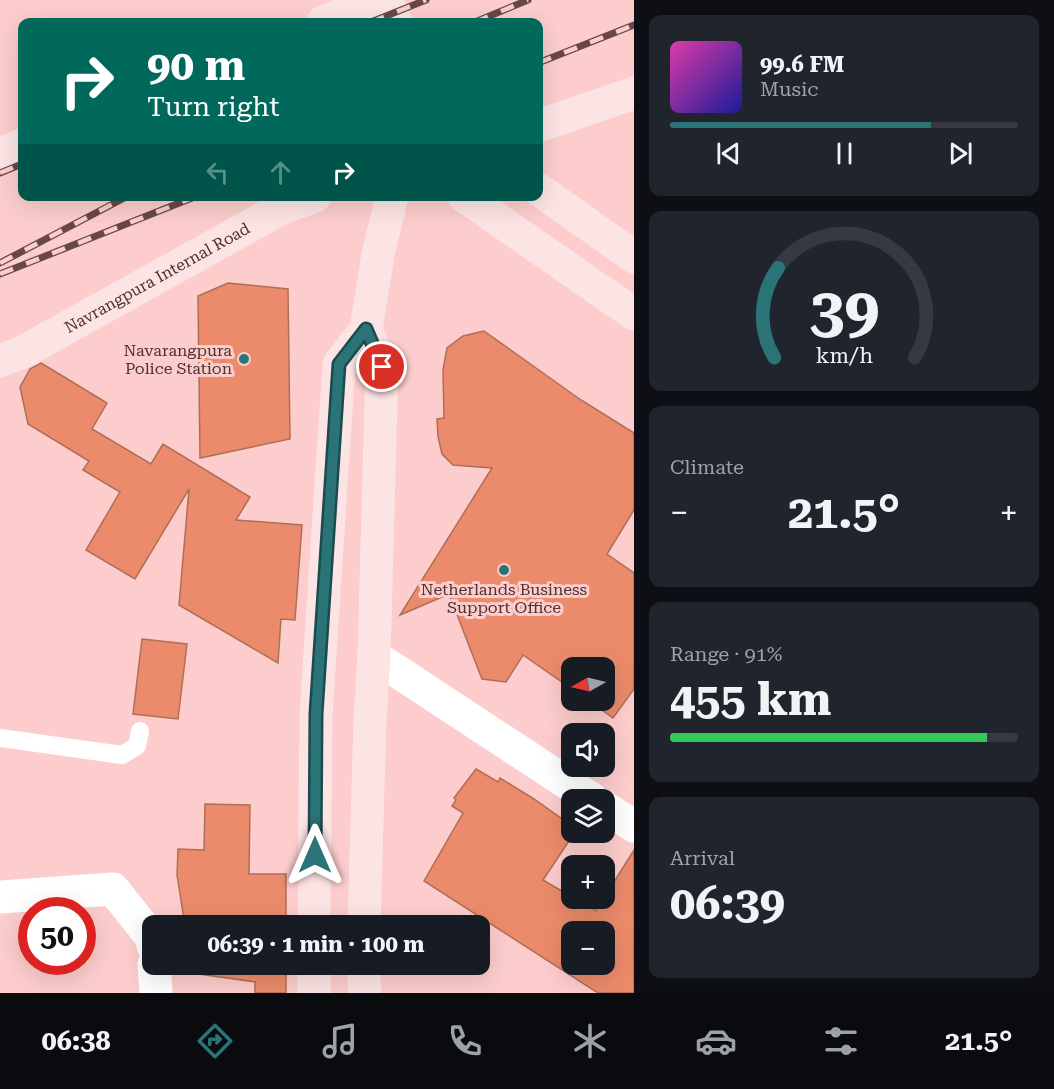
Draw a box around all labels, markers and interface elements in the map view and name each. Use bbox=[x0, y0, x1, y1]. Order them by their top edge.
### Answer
text: 90 m bbox=[147, 41, 245, 90]
icon: right bbox=[48, 42, 126, 120]
text: 99.6 FM bbox=[760, 52, 844, 77]
text: Music bbox=[760, 77, 819, 101]
text: Turn right bbox=[147, 91, 280, 123]
icon: previous bbox=[712, 137, 745, 170]
icon: pause bbox=[828, 137, 861, 170]
icon: next bbox=[944, 137, 977, 170]
icon: left bbox=[201, 156, 234, 189]
icon: ahead bbox=[264, 156, 297, 189]
icon: right bbox=[327, 156, 360, 189]
street label: Navrangpura Internal Road bbox=[61, 219, 253, 337]
text: 39 bbox=[809, 274, 879, 347]
place label: Navarangpura Police Station bbox=[124, 341, 232, 378]
pin bbox=[356, 341, 407, 392]
text: km/h bbox=[815, 343, 873, 368]
icon: arrive bbox=[365, 350, 398, 383]
marker: Navarangpura Police Station bbox=[237, 352, 251, 366]
text: Climate bbox=[670, 455, 744, 479]
text: 21.5° bbox=[788, 486, 900, 539]
text: − bbox=[670, 493, 688, 532]
text: + bbox=[1000, 493, 1018, 532]
marker: Netherlands Business Support Office bbox=[497, 563, 511, 577]
place label: Netherlands Business Support Office bbox=[421, 580, 588, 617]
text: Range · 91% bbox=[670, 642, 782, 666]
north arrow bbox=[561, 657, 615, 711]
map controls bbox=[561, 657, 615, 975]
text: 455 km bbox=[670, 673, 831, 726]
button: sound bbox=[561, 723, 615, 777]
button: layers bbox=[561, 789, 615, 843]
position arrow bbox=[283, 823, 347, 887]
text: Arrival bbox=[670, 846, 735, 870]
button: + bbox=[561, 855, 615, 909]
text: 06:39 bbox=[670, 877, 785, 930]
speed limit sign: 50 bbox=[18, 897, 96, 975]
button: − bbox=[561, 921, 615, 975]
text: 06:39 · 1 min · 100 m bbox=[207, 932, 425, 957]
icon: directions bbox=[194, 1020, 236, 1062]
icon: music bbox=[319, 1020, 361, 1062]
icon: phone bbox=[444, 1020, 486, 1062]
icon: climate bbox=[569, 1020, 611, 1062]
icon: car bbox=[695, 1020, 737, 1062]
icon: filters bbox=[820, 1020, 862, 1062]
text: 06:38 bbox=[42, 1025, 111, 1057]
text: 21.5° bbox=[945, 1025, 1012, 1057]

